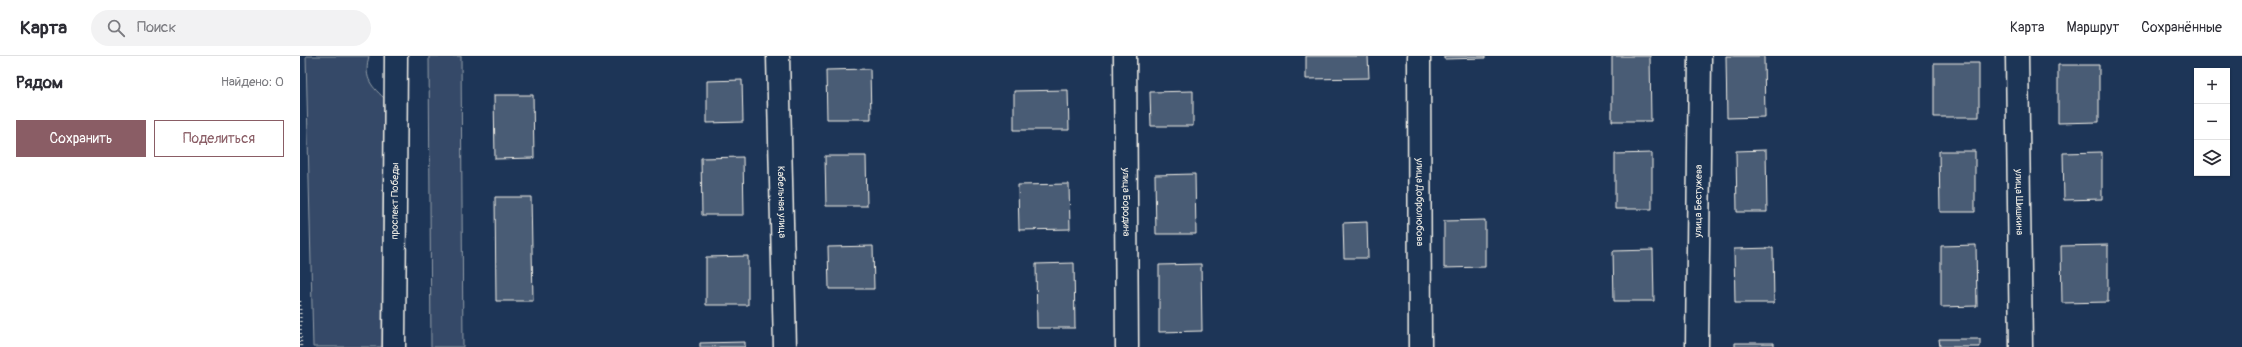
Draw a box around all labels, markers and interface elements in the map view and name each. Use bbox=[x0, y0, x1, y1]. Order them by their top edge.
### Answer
search box bbox=[91, 10, 371, 46]
text: Карта bbox=[20, 16, 67, 40]
icon: search bbox=[105, 17, 127, 39]
text: Поиск bbox=[137, 18, 176, 37]
text: Карта bbox=[2010, 19, 2045, 36]
text: Маршрут bbox=[2067, 19, 2119, 36]
text: Сохранённые bbox=[2141, 19, 2222, 36]
map controls bbox=[2194, 68, 2230, 176]
button: + bbox=[2194, 68, 2230, 104]
text: Рядом bbox=[16, 72, 63, 93]
text: Найдено: 0 bbox=[221, 74, 284, 90]
button: − bbox=[2194, 104, 2230, 140]
button: Сохранить bbox=[16, 120, 146, 157]
button: Поделиться bbox=[154, 120, 284, 157]
button: layers bbox=[2194, 140, 2230, 176]
street label: улица Добролюбова bbox=[1413, 157, 1426, 246]
street label: проспект Победы bbox=[389, 162, 401, 240]
street label: улица Бестужева bbox=[1692, 164, 1705, 239]
street label: Кабельная улица bbox=[775, 166, 788, 239]
street label: улица Бородина bbox=[1120, 167, 1132, 237]
street label: улица Шишкина bbox=[2013, 168, 2025, 235]

